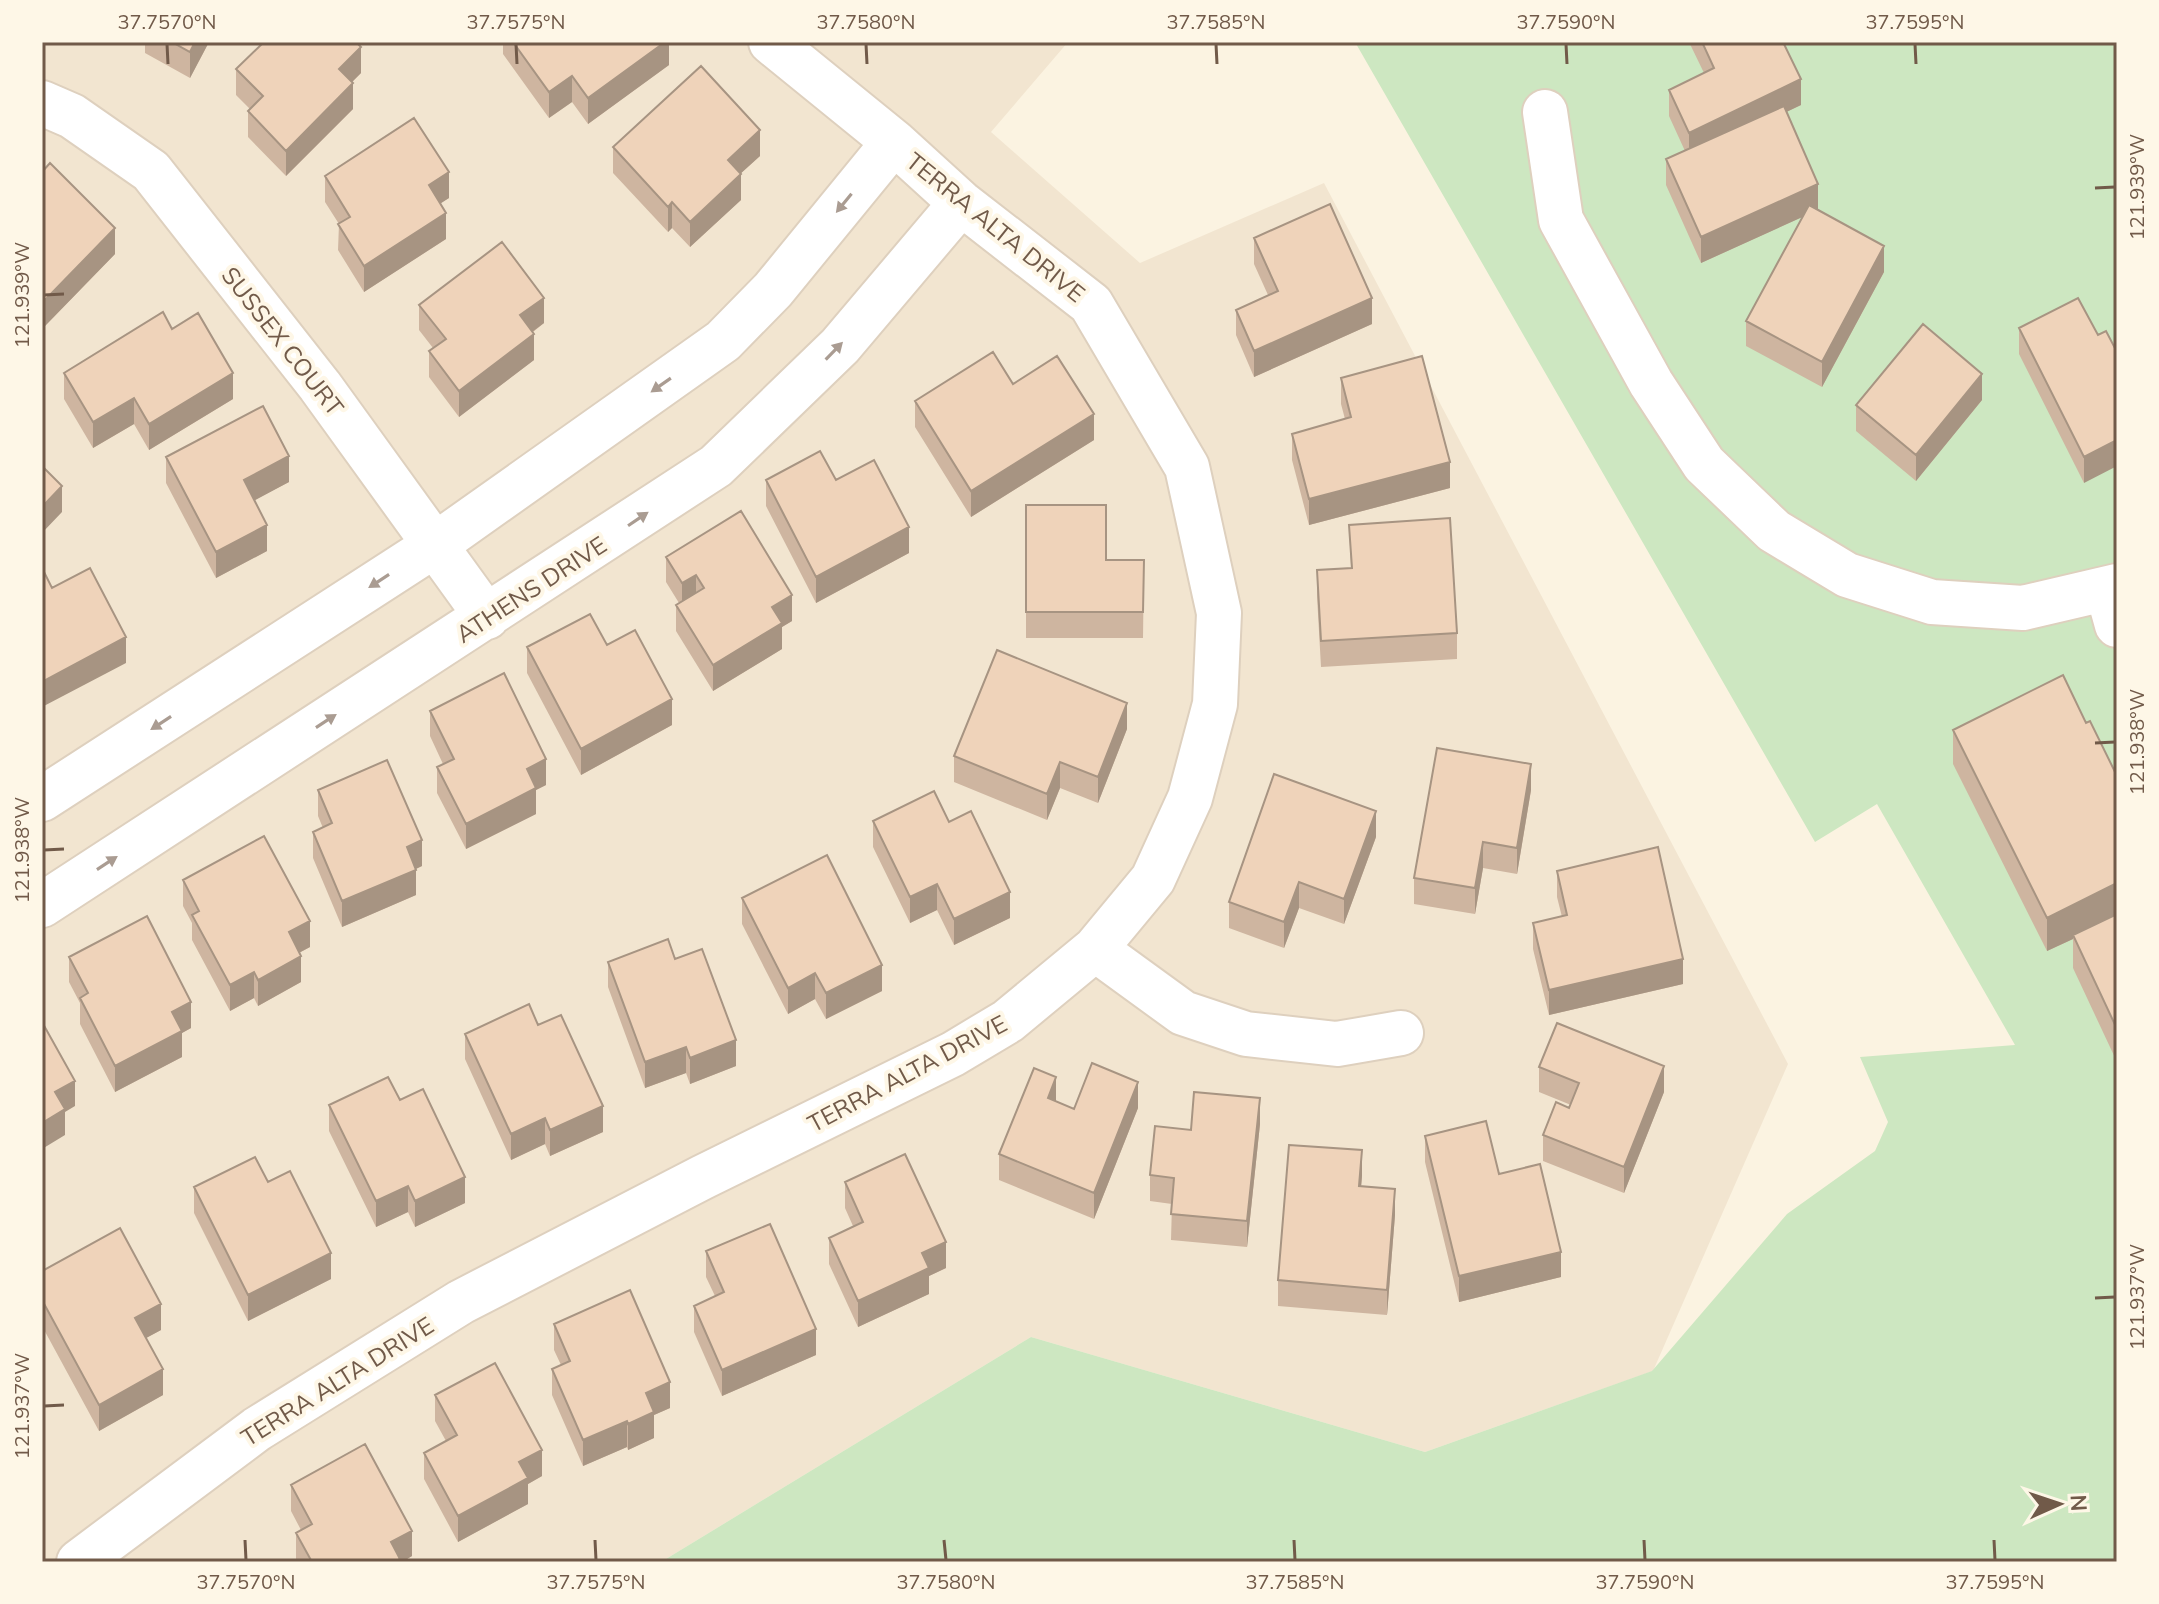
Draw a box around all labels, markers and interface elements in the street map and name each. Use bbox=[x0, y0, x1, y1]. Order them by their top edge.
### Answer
text: 37.7570°N bbox=[118, 9, 216, 34]
text: 37.7575°N bbox=[467, 9, 565, 34]
text: 37.7580°N bbox=[817, 9, 915, 34]
text: 37.7585°N bbox=[1167, 9, 1265, 34]
text: 37.7590°N bbox=[1517, 9, 1615, 34]
text: 37.7595°N bbox=[1866, 9, 1964, 34]
text: 121.939°W bbox=[2124, 134, 2149, 240]
street label: TERRA ALTA DRIVE bbox=[901, 146, 1091, 308]
one-way arrow bbox=[836, 192, 853, 212]
text: 121.939°W bbox=[9, 242, 34, 348]
street label: SUSSEX COURT bbox=[216, 261, 351, 422]
one-way arrow bbox=[825, 342, 843, 361]
one-way arrow bbox=[651, 377, 672, 392]
one-way arrow bbox=[627, 512, 648, 527]
street label: ATHENS DRIVE bbox=[450, 529, 612, 649]
one-way arrow bbox=[368, 574, 389, 589]
text: 121.938°W bbox=[2124, 689, 2149, 795]
one-way arrow bbox=[315, 714, 336, 729]
one-way arrow bbox=[150, 715, 171, 730]
text: 121.938°W bbox=[9, 797, 34, 903]
one-way arrow bbox=[97, 856, 118, 871]
street label: TERRA ALTA DRIVE bbox=[802, 1008, 1012, 1138]
text: 121.937°W bbox=[2124, 1244, 2149, 1350]
street label: TERRA ALTA DRIVE bbox=[235, 1310, 439, 1452]
text: 121.937°W bbox=[9, 1353, 34, 1459]
north arrow bbox=[2019, 1464, 2099, 1544]
text: N bbox=[2065, 1494, 2093, 1512]
text: 37.7570°N bbox=[197, 1569, 295, 1594]
text: 37.7575°N bbox=[547, 1569, 645, 1594]
text: 37.7580°N bbox=[897, 1569, 995, 1594]
text: 37.7585°N bbox=[1246, 1569, 1344, 1594]
text: 37.7590°N bbox=[1596, 1569, 1694, 1594]
text: 37.7595°N bbox=[1946, 1569, 2044, 1594]

